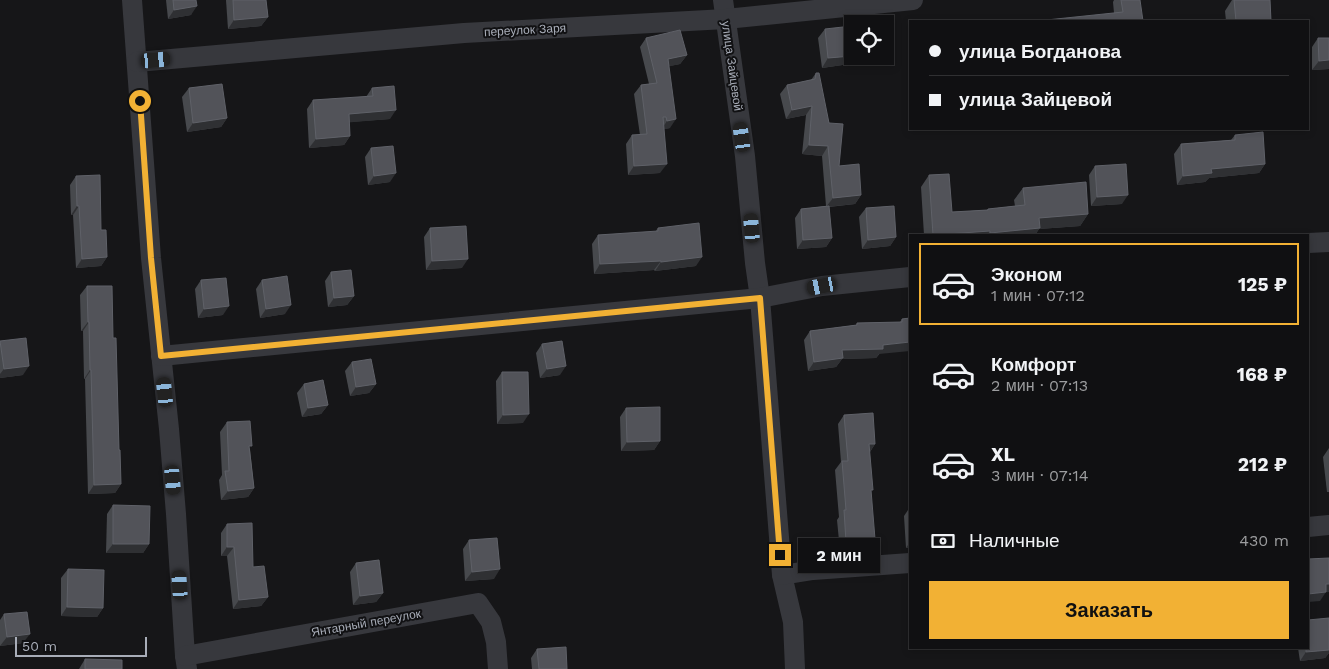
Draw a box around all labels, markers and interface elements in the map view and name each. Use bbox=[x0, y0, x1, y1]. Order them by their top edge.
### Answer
map controls bbox=[844, 15, 894, 65]
button: locate bbox=[844, 15, 894, 65]
street label: улица Зайцевой bbox=[719, 20, 745, 112]
street label: переулок Заря bbox=[484, 21, 566, 39]
text: улица Богданова bbox=[959, 40, 1121, 63]
car bbox=[140, 51, 171, 69]
text: улица Зайцевой bbox=[959, 88, 1112, 111]
route start bbox=[129, 90, 151, 112]
car bbox=[732, 121, 751, 153]
car bbox=[743, 212, 760, 244]
icon: car bbox=[931, 262, 976, 307]
text: Эконом bbox=[991, 263, 1062, 286]
text: 125 ₽ bbox=[1238, 273, 1287, 296]
car bbox=[805, 276, 838, 296]
text: 1 мин · 07:12 bbox=[991, 286, 1085, 305]
icon: car bbox=[931, 352, 976, 397]
text: Комфорт bbox=[991, 353, 1076, 376]
text: 168 ₽ bbox=[1237, 363, 1287, 386]
car bbox=[155, 376, 174, 408]
text: 2 мин · 07:13 bbox=[991, 376, 1088, 395]
icon: car bbox=[931, 442, 976, 487]
text: XL bbox=[991, 443, 1015, 466]
text: 212 ₽ bbox=[1238, 453, 1287, 476]
car bbox=[164, 464, 181, 496]
text: 3 мин · 07:14 bbox=[991, 466, 1088, 485]
icon: cash bbox=[929, 527, 957, 555]
text: Наличные bbox=[969, 529, 1060, 552]
text: 430 m bbox=[1239, 531, 1289, 550]
callout: 2 мин bbox=[798, 538, 880, 572]
route end bbox=[769, 544, 791, 566]
text: 2 мин bbox=[816, 546, 862, 565]
car bbox=[171, 570, 188, 600]
button: Заказать bbox=[929, 581, 1289, 639]
street label: Янтарный переулок bbox=[310, 606, 423, 640]
scale bar bbox=[15, 634, 148, 657]
text: 50 m bbox=[22, 638, 57, 654]

